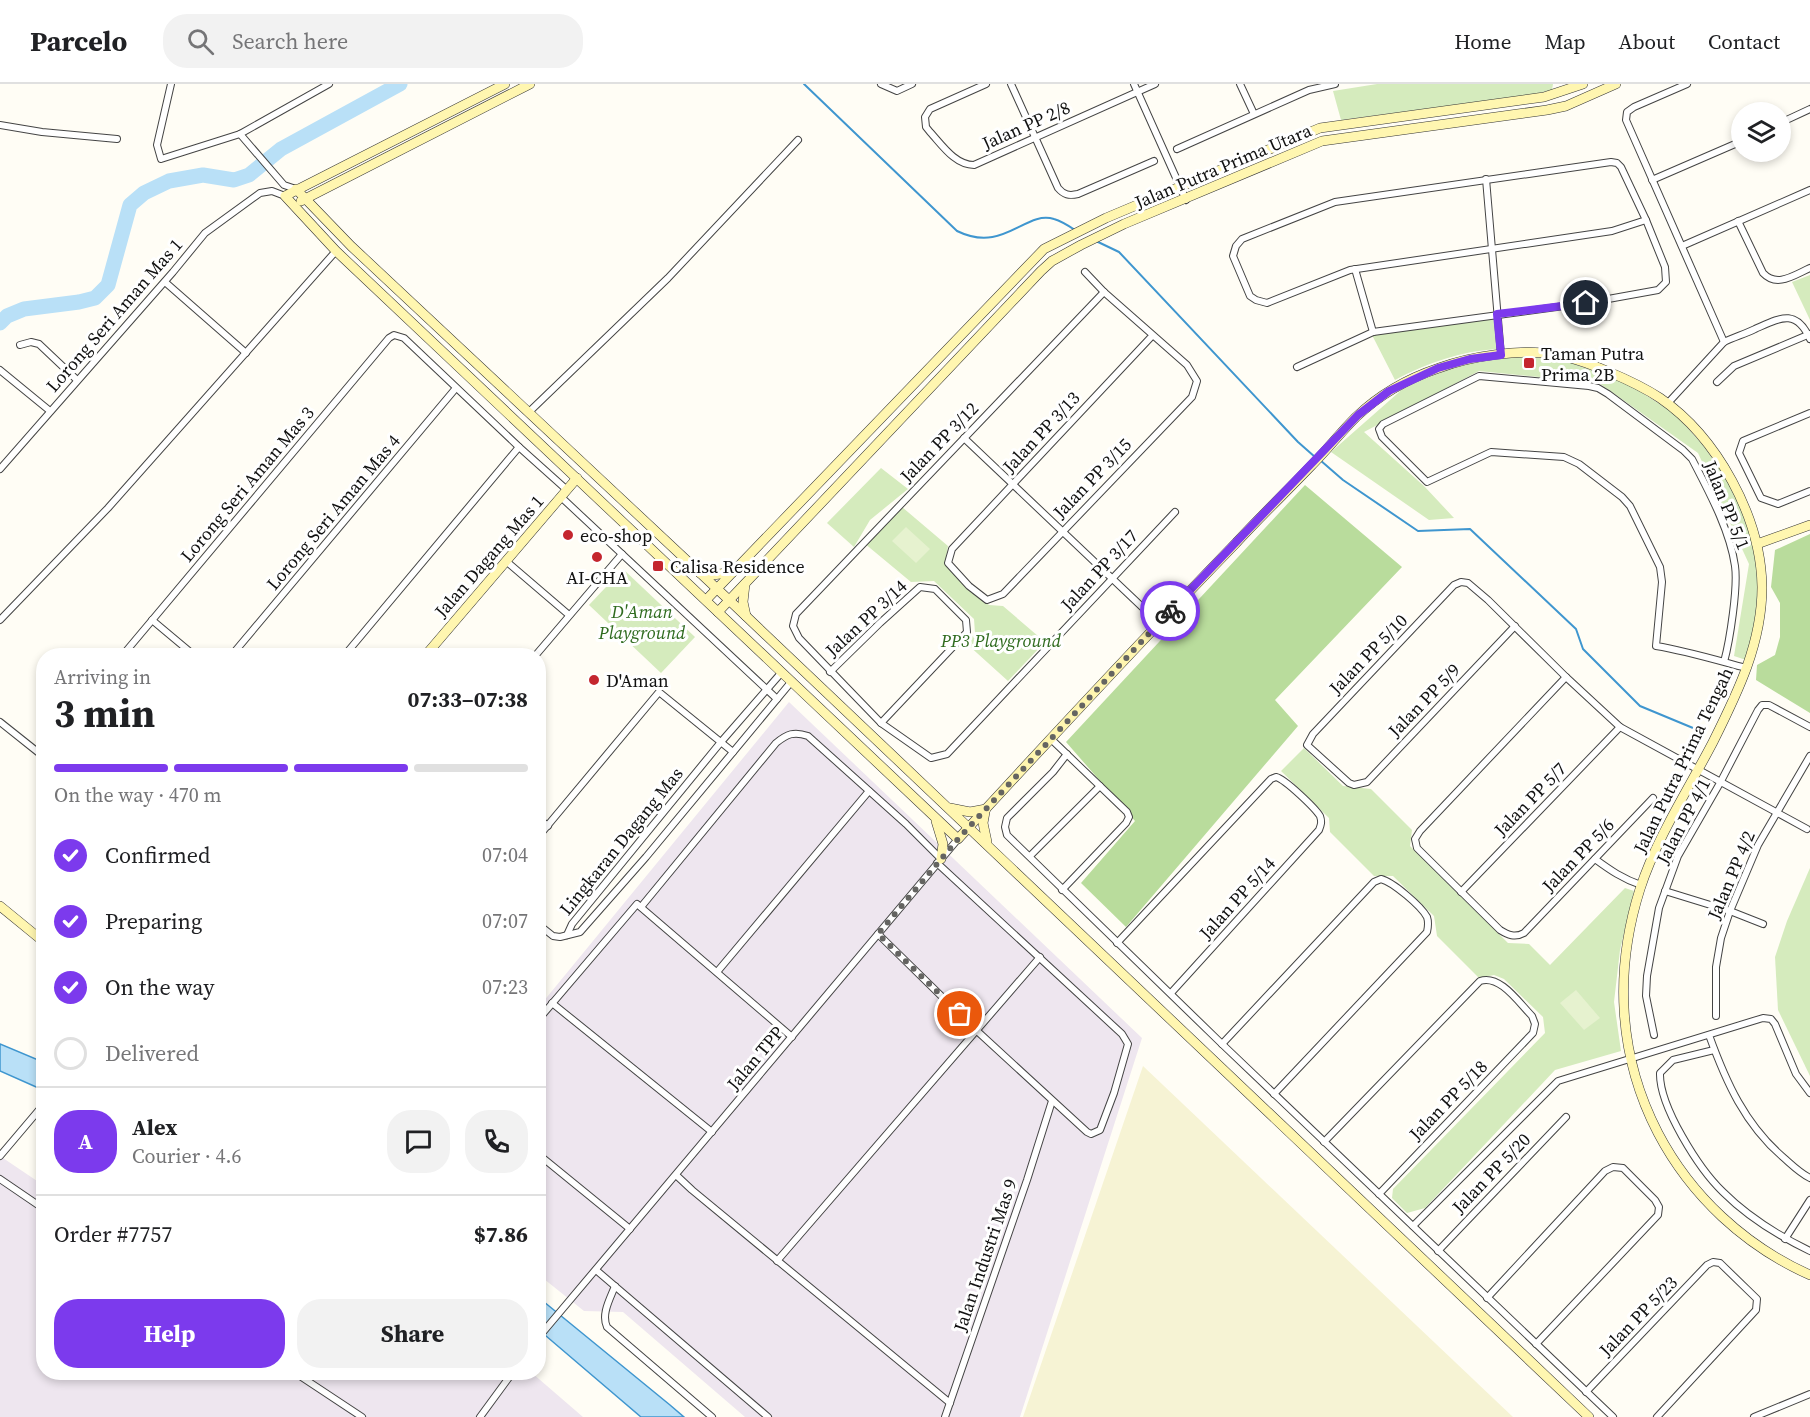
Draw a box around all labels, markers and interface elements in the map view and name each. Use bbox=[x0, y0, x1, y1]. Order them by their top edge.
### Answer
search box bbox=[163, 14, 583, 68]
text: Parcelo bbox=[30, 22, 127, 60]
icon: search bbox=[184, 25, 217, 58]
text: Search here bbox=[232, 26, 348, 56]
text: Home bbox=[1454, 27, 1512, 56]
text: Map bbox=[1545, 27, 1586, 56]
text: About bbox=[1619, 27, 1675, 56]
text: Contact bbox=[1708, 27, 1780, 56]
street label: Jalan PP 2/8 bbox=[977, 94, 1074, 156]
map controls bbox=[1731, 102, 1791, 162]
button: layers bbox=[1731, 102, 1791, 162]
street label: Jalan Putra Prima Utara bbox=[1130, 117, 1316, 215]
street label: Lorong Seri Aman Mas 1 bbox=[40, 233, 188, 397]
pin bbox=[1560, 277, 1611, 328]
icon: home bbox=[1569, 286, 1602, 319]
place label: Taman Putra Prima 2B bbox=[1541, 341, 1645, 387]
marker: Taman Putra Prima 2B bbox=[1522, 356, 1536, 370]
street label: Jalan PP 3/13 bbox=[996, 386, 1085, 479]
street label: Jalan PP 3/12 bbox=[894, 396, 984, 488]
street label: Lorong Seri Aman Mas 3 bbox=[174, 401, 320, 567]
street label: Lorong Seri Aman Mas 4 bbox=[260, 429, 406, 595]
street label: Jalan PP 3/15 bbox=[1047, 432, 1137, 524]
street label: Jalan PP 5/1 bbox=[1697, 456, 1756, 553]
street label: Jalan Dagang Mas 1 bbox=[428, 489, 549, 623]
place label: eco-shop bbox=[580, 523, 652, 548]
street label: Jalan PP 3/17 bbox=[1054, 524, 1143, 617]
marker: eco-shop bbox=[561, 528, 575, 542]
marker: AI-CHA bbox=[590, 550, 604, 564]
place label: Calisa Residence bbox=[670, 554, 805, 579]
marker: Calisa Residence bbox=[651, 559, 665, 573]
place label: AI-CHA bbox=[566, 565, 628, 590]
street label: Jalan PP 3/14 bbox=[819, 574, 912, 663]
courier bbox=[1140, 581, 1200, 641]
icon: bike bbox=[1154, 595, 1187, 628]
park label: D'Aman Playground bbox=[598, 599, 686, 645]
street label: Jalan PP 5/10 bbox=[1323, 608, 1413, 700]
park label: PP3 Playground bbox=[940, 628, 1062, 653]
street label: Jalan PP 5/9 bbox=[1382, 658, 1466, 743]
text: Arriving in bbox=[54, 663, 151, 691]
street label: Jalan Putra Prima Tengah bbox=[1627, 663, 1739, 858]
place label: D'Aman bbox=[606, 668, 669, 693]
marker: D'Aman bbox=[587, 673, 601, 687]
text: 07:33–07:38 bbox=[408, 684, 528, 714]
text: 3 min bbox=[54, 687, 155, 740]
street label: Jalan PP 5/7 bbox=[1488, 757, 1572, 842]
street label: Lingkaran Dagang Mas bbox=[553, 762, 689, 920]
street label: Jalan PP 4/1 bbox=[1649, 774, 1716, 869]
text: On the way · 470 m bbox=[54, 781, 221, 809]
street label: Jalan PP 5/6 bbox=[1536, 813, 1620, 898]
street label: Jalan PP 4/2 bbox=[1701, 827, 1761, 924]
icon: check bbox=[54, 839, 87, 872]
text: Confirmed bbox=[105, 840, 210, 870]
text: 07:04 bbox=[482, 841, 528, 869]
street label: Jalan PP 5/14 bbox=[1193, 851, 1281, 945]
icon: check bbox=[54, 905, 87, 938]
text: Preparing bbox=[105, 906, 202, 936]
text: 07:07 bbox=[482, 907, 528, 935]
icon: check bbox=[54, 971, 87, 1004]
text: On the way bbox=[105, 972, 214, 1002]
text: 07:23 bbox=[482, 973, 528, 1001]
pin bbox=[934, 988, 985, 1039]
icon: bag bbox=[943, 997, 976, 1030]
street label: Jalan TPP bbox=[720, 1020, 789, 1096]
text: Delivered bbox=[105, 1038, 199, 1068]
street label: Jalan PP 5/18 bbox=[1403, 1054, 1493, 1146]
button: chat bbox=[387, 1110, 450, 1173]
button: phone bbox=[465, 1110, 528, 1173]
text: Alex bbox=[132, 1112, 177, 1142]
text: A bbox=[78, 1126, 93, 1156]
street label: Jalan PP 5/20 bbox=[1446, 1127, 1536, 1219]
text: Courier · 4.6 bbox=[132, 1142, 241, 1170]
street label: Jalan Industri Mas 9 bbox=[947, 1175, 1023, 1336]
text: Order #7757 bbox=[54, 1219, 172, 1249]
text: $7.86 bbox=[474, 1219, 528, 1249]
street label: Jalan PP 5/23 bbox=[1593, 1270, 1683, 1362]
button: Help bbox=[54, 1299, 285, 1368]
button: Share bbox=[297, 1299, 528, 1368]

